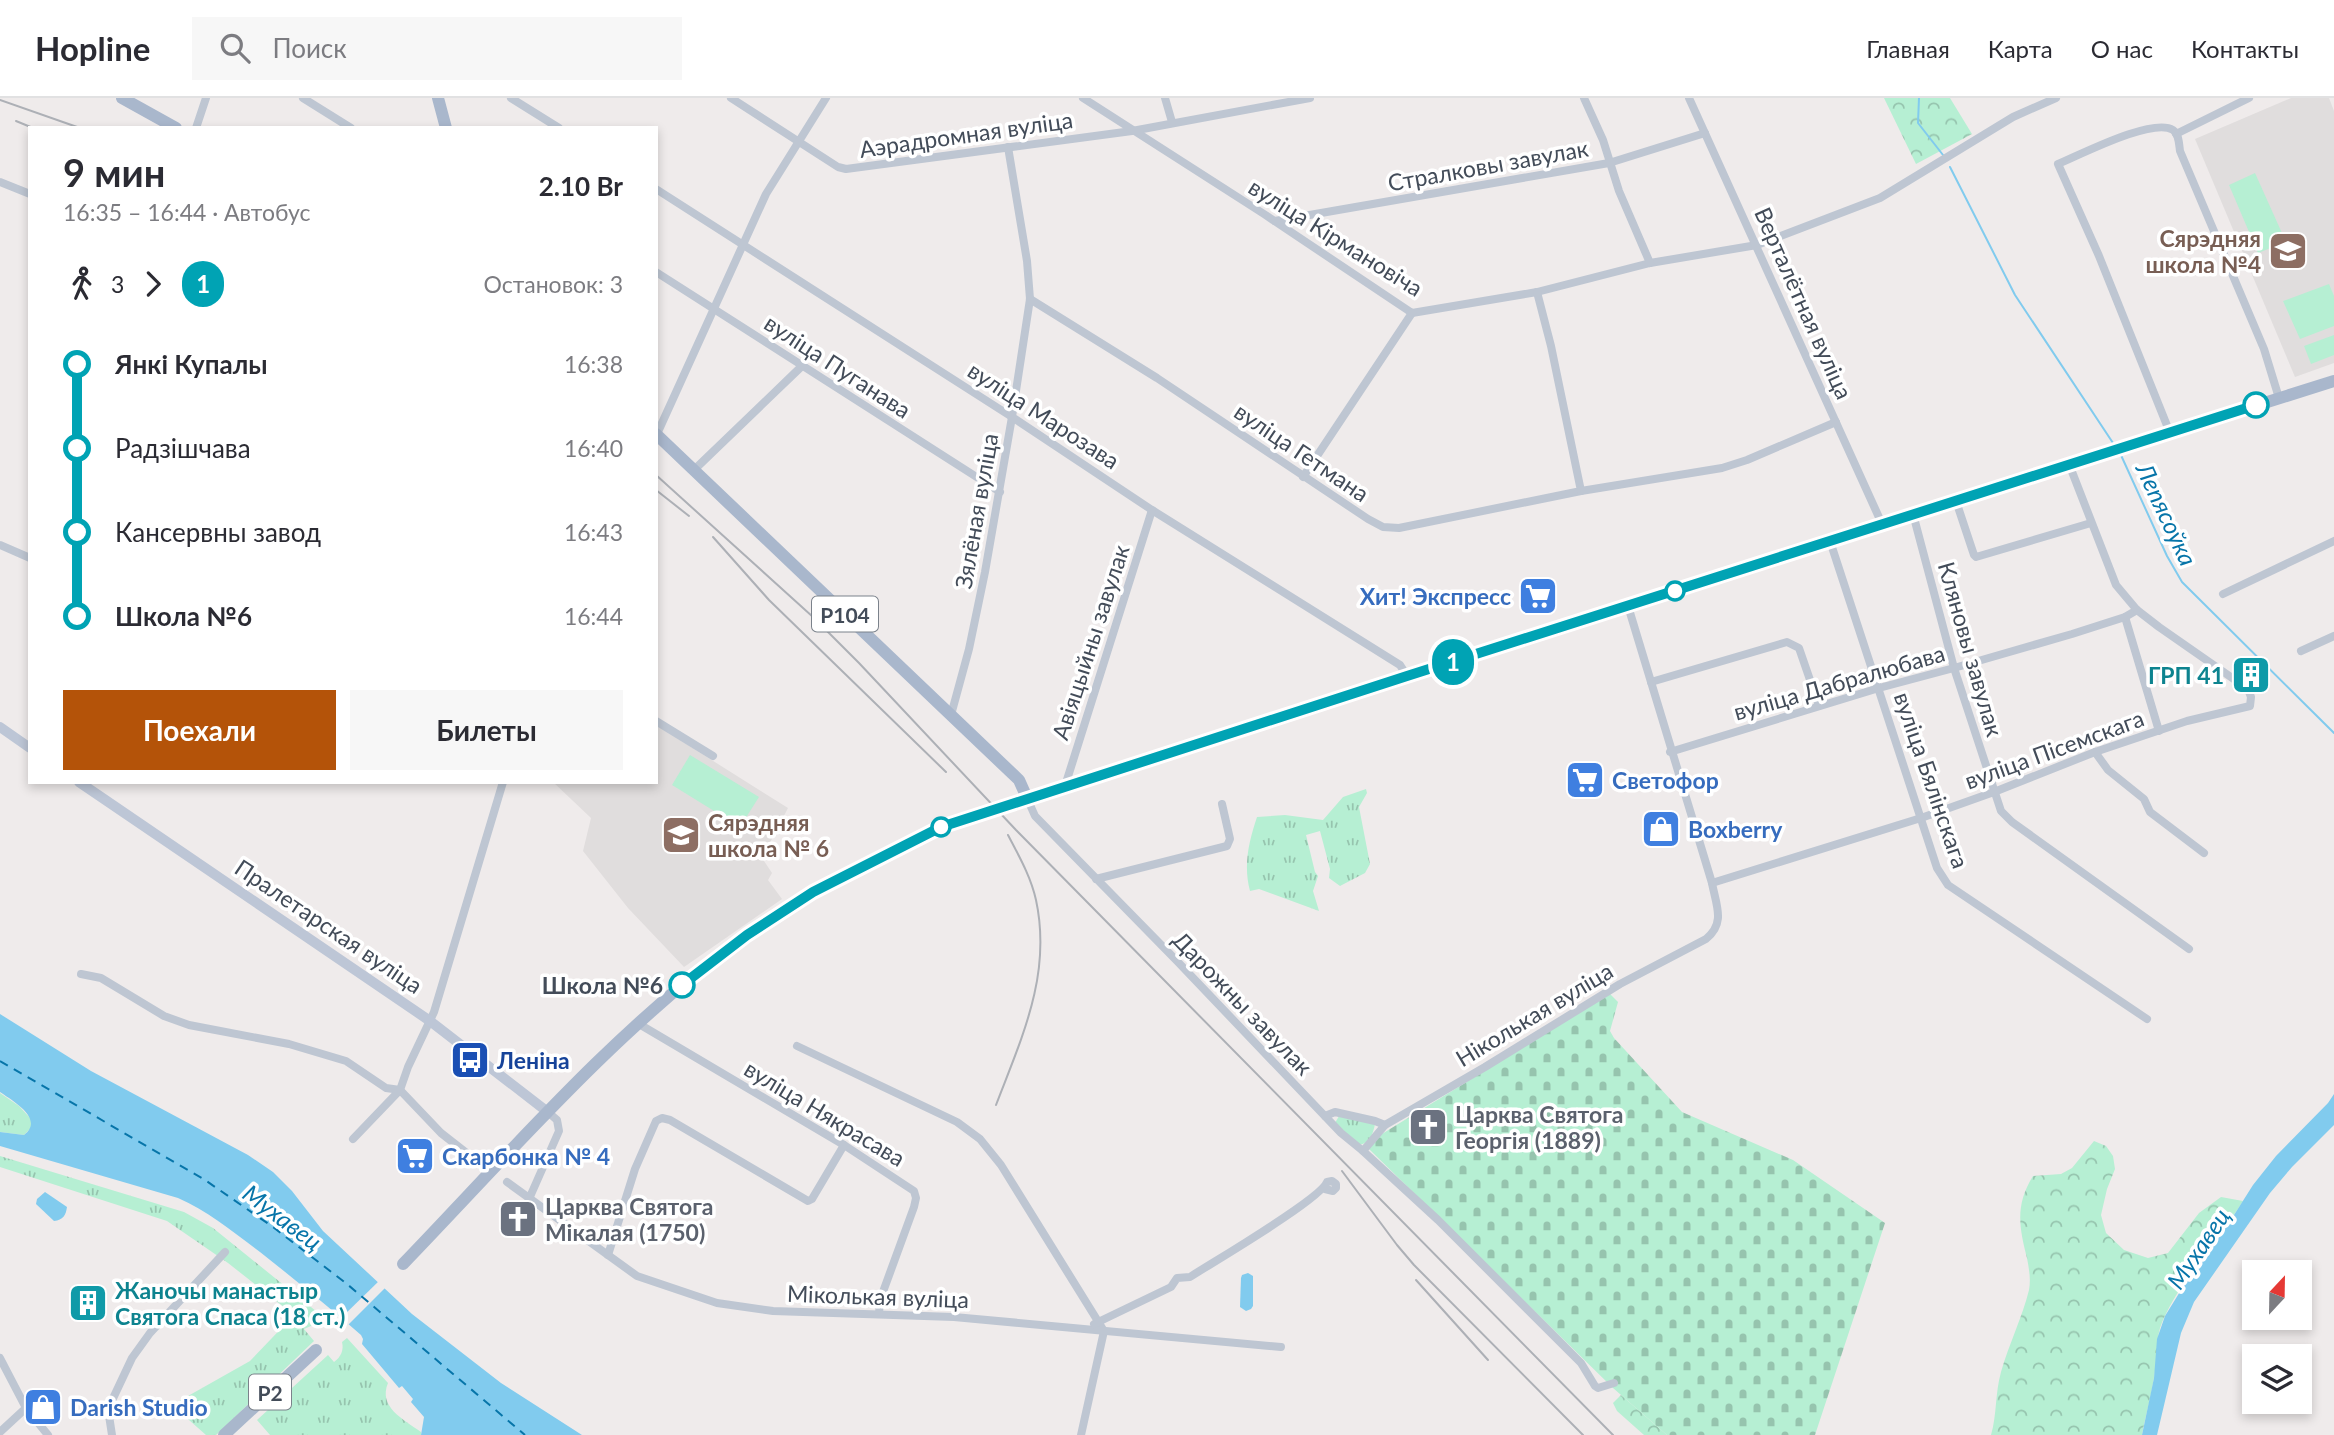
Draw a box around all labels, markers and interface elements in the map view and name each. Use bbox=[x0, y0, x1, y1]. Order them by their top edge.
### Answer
search box bbox=[192, 17, 682, 80]
text: Hopline bbox=[35, 28, 150, 68]
icon: search bbox=[216, 29, 254, 67]
text: Поиск bbox=[272, 32, 347, 64]
text: Главная bbox=[1866, 34, 1950, 63]
text: Карта bbox=[1988, 34, 2053, 63]
text: О нас bbox=[2091, 34, 2153, 63]
text: Контакты bbox=[2191, 34, 2299, 63]
street label: Аэрадромная вуліца bbox=[858, 105, 1074, 163]
street label: Стралковы завулак bbox=[1386, 134, 1591, 196]
text: 9 мин bbox=[63, 149, 165, 195]
text: 2.10 Br bbox=[539, 170, 623, 202]
street label: вуліца Кірмановіча bbox=[1244, 172, 1428, 302]
text: 16:35 – 16:44 · Автобус bbox=[63, 198, 311, 226]
street label: Верталётная вуліца bbox=[1749, 203, 1859, 403]
place label: Сярэдняя школа №4 bbox=[2145, 224, 2261, 278]
school or university icon: Сярэдняя школа №4 bbox=[2267, 230, 2309, 272]
icon: walk bbox=[63, 265, 101, 303]
icon: forward bbox=[134, 265, 172, 303]
text: 1 bbox=[196, 269, 210, 298]
text: 3 bbox=[111, 270, 124, 298]
text: Остановок: 3 bbox=[483, 270, 623, 298]
street label: вуліца Пуганава bbox=[760, 308, 916, 424]
text: Янкі Купалы bbox=[115, 348, 268, 380]
text: 16:38 bbox=[564, 350, 623, 378]
street label: вуліца Марозава bbox=[963, 356, 1125, 474]
unlabelled marker bbox=[2243, 392, 2269, 418]
street label: вуліца Гетмана bbox=[1229, 397, 1375, 507]
street label: Зялёная вуліца bbox=[949, 431, 1003, 591]
text: Радзішчава bbox=[115, 432, 251, 464]
text: 16:40 bbox=[564, 434, 623, 462]
water label: Лепясоўка bbox=[2130, 457, 2203, 570]
text: Кансервны завод bbox=[115, 516, 321, 548]
text: 16:43 bbox=[564, 518, 623, 546]
street label: Авіяцыйны завулак bbox=[1045, 541, 1135, 743]
street label: Кляновы завулак bbox=[1933, 558, 2009, 740]
supermarket icon: Хит! Экспресс bbox=[1517, 575, 1559, 617]
unlabelled marker bbox=[1665, 581, 1685, 601]
place label: Хит! Экспресс bbox=[1360, 582, 1511, 610]
road number: Р104 bbox=[812, 596, 878, 632]
text: Школа №6 bbox=[115, 600, 252, 632]
text: 16:44 bbox=[564, 602, 623, 630]
street label: вуліца Дабралюбава bbox=[1730, 638, 1948, 726]
line badge: 1 bbox=[1430, 639, 1476, 685]
text: 1 bbox=[1446, 647, 1460, 676]
building icon: ГРП 41 bbox=[2230, 654, 2272, 696]
place label: ГРП 41 bbox=[2148, 661, 2224, 689]
street label: вуліца Бялінскага bbox=[1889, 688, 1975, 872]
button: Поехали bbox=[63, 690, 336, 770]
button: Билеты bbox=[350, 690, 623, 770]
street label: вуліца Пісемскага bbox=[1961, 704, 2147, 794]
supermarket icon: Светофор bbox=[1564, 759, 1606, 801]
place label: Светофор bbox=[1612, 766, 1719, 794]
place label: Сярэдняя школа № 6 bbox=[708, 808, 829, 862]
shop icon: Boxberry bbox=[1640, 808, 1682, 850]
school or university icon: Сярэдняя школа № 6 bbox=[660, 814, 702, 856]
place label: Boxberry bbox=[1688, 815, 1783, 843]
unlabelled marker bbox=[931, 817, 951, 837]
street label: Пралетарская вуліца bbox=[230, 853, 428, 999]
street label: Дарожны завулак bbox=[1167, 925, 1319, 1081]
street label: Ніколькая вуліца bbox=[1450, 956, 1618, 1072]
place label: Школа №6 bbox=[542, 971, 663, 999]
marker: Школа №6 bbox=[669, 972, 695, 998]
bus stop icon: Леніна bbox=[449, 1039, 491, 1081]
place label: Леніна bbox=[496, 1046, 570, 1074]
street label: вуліца Някрасава bbox=[740, 1054, 910, 1172]
place label: Царква Святога Георгія (1889) bbox=[1455, 1100, 1624, 1154]
church icon: Царква Святога Георгія (1889) bbox=[1407, 1106, 1449, 1148]
supermarket icon: Скарбонка № 4 bbox=[394, 1135, 436, 1177]
place label: Скарбонка № 4 bbox=[442, 1142, 610, 1170]
water label: Мухавец bbox=[238, 1178, 328, 1256]
place label: Царква Святога Мікалая (1750) bbox=[545, 1192, 714, 1246]
church icon: Царква Святога Мікалая (1750) bbox=[497, 1198, 539, 1240]
water label: Мухавец bbox=[2160, 1202, 2236, 1294]
north arrow bbox=[2242, 1260, 2312, 1330]
map controls bbox=[2242, 1260, 2312, 1414]
place label: Жаночы манастыр Святога Спаса (18 ст.) bbox=[115, 1276, 345, 1330]
street label: Міколькая вуліца bbox=[787, 1279, 969, 1313]
building icon: Жаночы манастыр Святога Спаса (18 ст.) bbox=[67, 1282, 109, 1324]
button: layers bbox=[2242, 1344, 2312, 1414]
road number: Р2 bbox=[249, 1374, 291, 1410]
shop icon: Darish Studio bbox=[22, 1386, 64, 1428]
place label: Darish Studio bbox=[70, 1393, 208, 1421]

